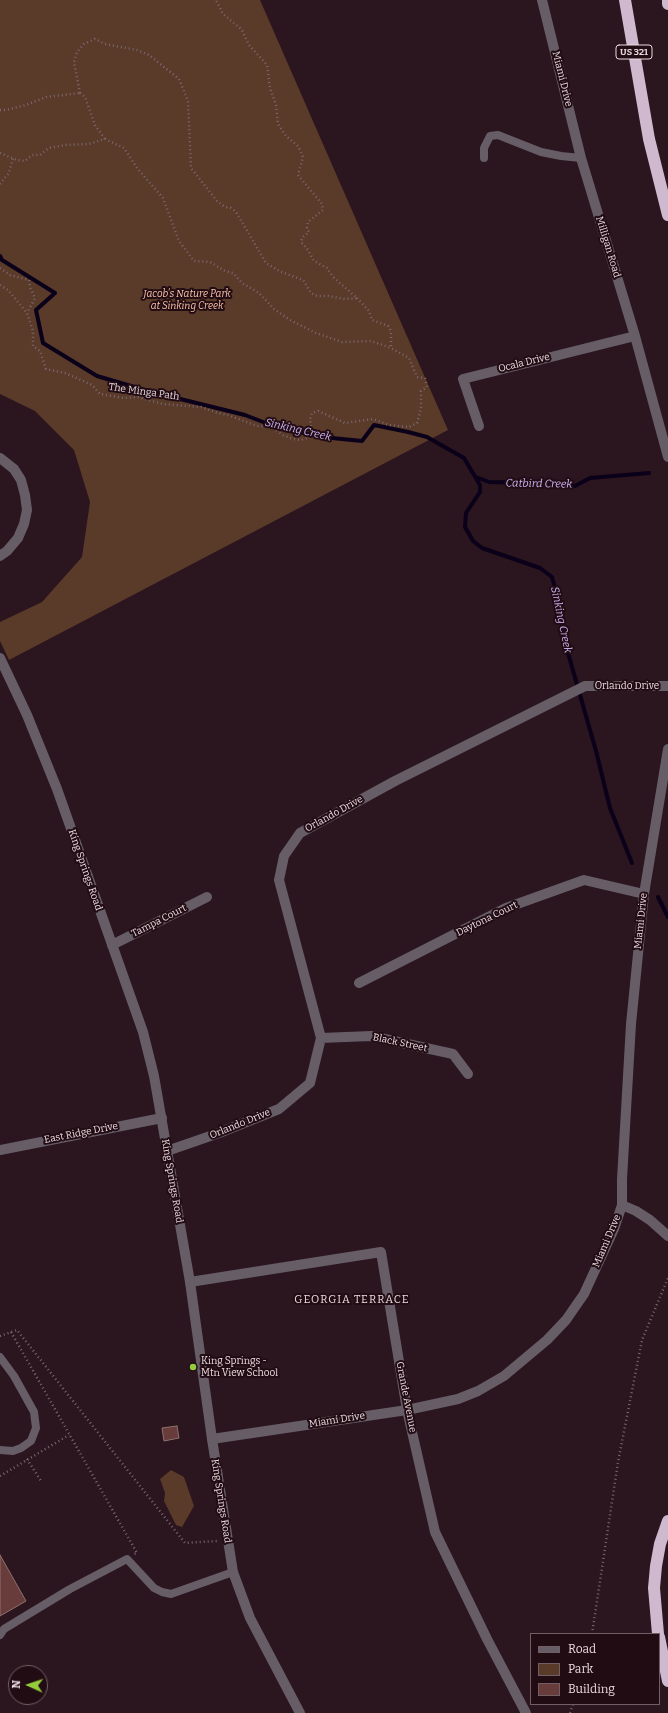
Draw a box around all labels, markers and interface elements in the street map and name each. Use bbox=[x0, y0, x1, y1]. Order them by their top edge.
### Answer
road number: US 321 bbox=[616, 45, 652, 59]
street label: Miami Drive bbox=[549, 50, 575, 108]
street label: Milligan Road bbox=[593, 215, 623, 279]
park label: Jacob's Nature Park at Sinking Creek bbox=[143, 288, 231, 312]
street label: Ocala Drive bbox=[497, 351, 551, 375]
street label: The Minga Path bbox=[108, 381, 180, 403]
water label: Sinking Creek bbox=[264, 416, 332, 444]
water label: Catbird Creek bbox=[505, 477, 573, 491]
water label: Sinking Creek bbox=[548, 586, 574, 654]
street label: Orlando Drive bbox=[595, 680, 659, 692]
street label: Orlando Drive bbox=[303, 793, 365, 835]
street label: King Springs Road bbox=[66, 828, 104, 912]
street label: Miami Drive bbox=[632, 892, 650, 950]
street label: Daytona Court bbox=[454, 899, 520, 939]
street label: Tampa Court bbox=[130, 902, 188, 940]
street label: Black Street bbox=[372, 1031, 428, 1055]
street label: Orlando Drive bbox=[208, 1106, 272, 1142]
street label: East Ridge Drive bbox=[43, 1120, 119, 1146]
street label: King Springs Road bbox=[159, 1138, 185, 1224]
street label: Miami Drive bbox=[590, 1213, 624, 1269]
district label: GEORGIA TERRACE bbox=[294, 1293, 410, 1307]
place label: King Springs - Mtn View School bbox=[201, 1355, 278, 1378]
street label: Grande Avenue bbox=[393, 1361, 419, 1433]
marker: King Springs - Mtn View School bbox=[188, 1362, 198, 1372]
street label: Miami Drive bbox=[308, 1410, 366, 1430]
street label: King Springs Road bbox=[208, 1458, 234, 1544]
legend bbox=[530, 1633, 660, 1705]
text: Road bbox=[568, 1642, 596, 1656]
text: Park bbox=[568, 1662, 593, 1676]
north arrow bbox=[8, 1665, 48, 1705]
text: N bbox=[10, 1680, 23, 1689]
text: Building bbox=[568, 1682, 615, 1696]

